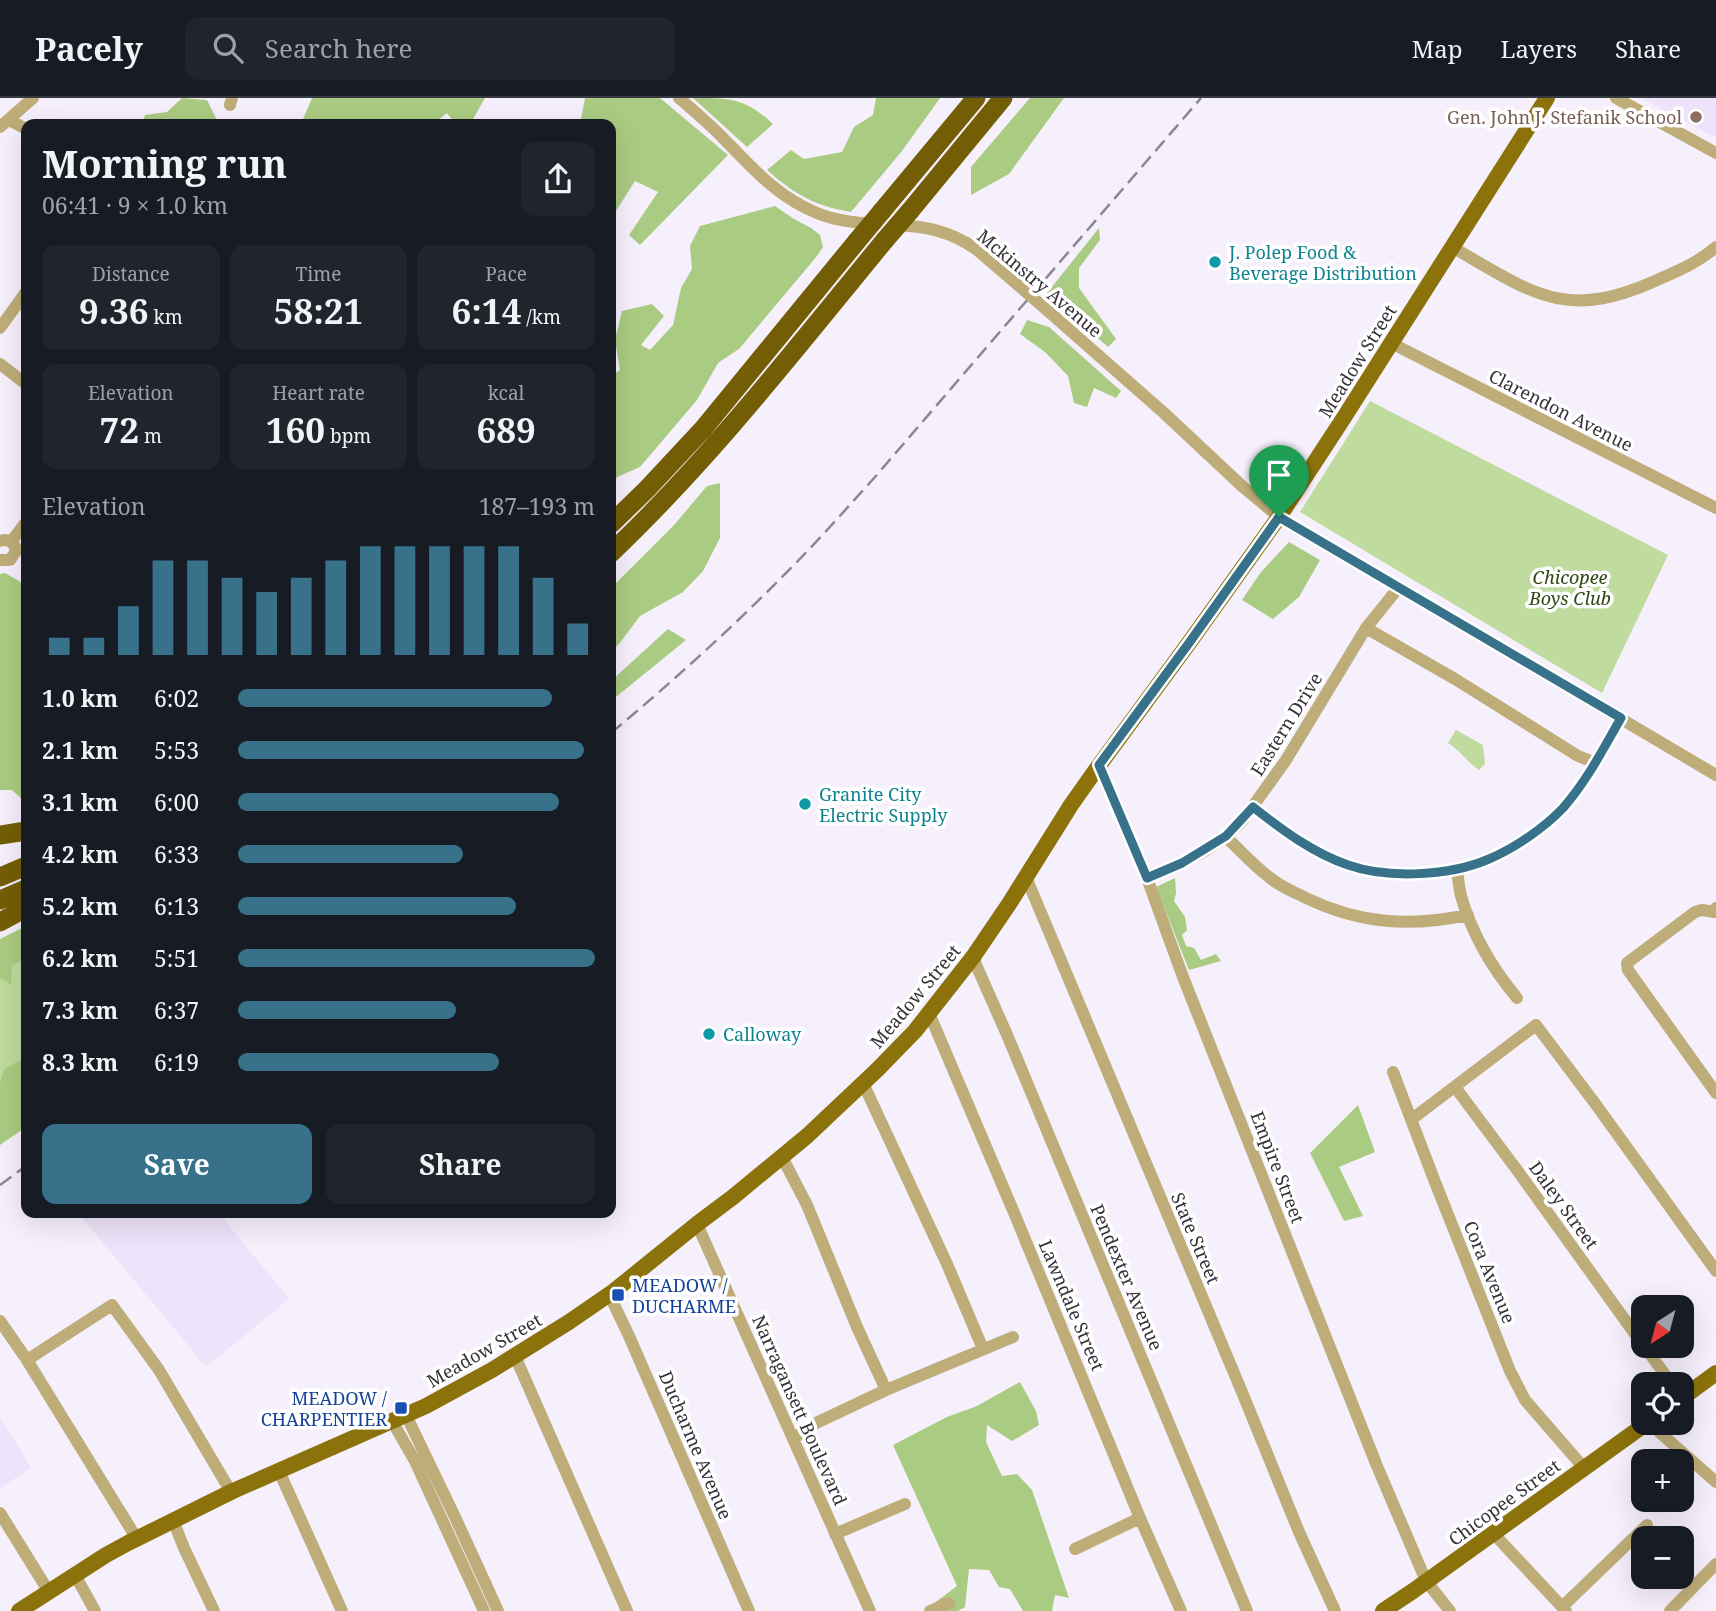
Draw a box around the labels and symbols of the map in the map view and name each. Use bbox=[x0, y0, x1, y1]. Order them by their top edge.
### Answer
place label: Gen. John J. Stefanik School bbox=[1447, 105, 1682, 129]
marker: Gen. John J. Stefanik School bbox=[1688, 109, 1704, 125]
street label: Mckinstry Avenue bbox=[973, 224, 1107, 342]
place label: J. Polep Food & Beverage Distribution bbox=[1228, 240, 1417, 285]
marker: J. Polep Food & Beverage Distribution bbox=[1207, 254, 1223, 270]
street label: Meadow Street bbox=[1313, 300, 1401, 422]
street label: Clarendon Avenue bbox=[1485, 363, 1637, 457]
pin bbox=[1249, 445, 1309, 517]
park label: Chicopee Boys Club bbox=[1528, 565, 1611, 610]
street label: Eastern Drive bbox=[1245, 668, 1327, 780]
place label: Granite City Electric Supply bbox=[819, 782, 948, 827]
marker: Granite City Electric Supply bbox=[797, 796, 813, 812]
street label: Meadow Street bbox=[865, 939, 965, 1053]
place label: Calloway bbox=[723, 1022, 802, 1046]
marker: Calloway bbox=[701, 1026, 717, 1042]
street label: Empire Street bbox=[1246, 1108, 1310, 1226]
street label: Daley Street bbox=[1524, 1156, 1604, 1254]
street label: State Street bbox=[1166, 1189, 1226, 1287]
street label: Pendexter Avenue bbox=[1085, 1200, 1169, 1354]
street label: Cora Avenue bbox=[1459, 1217, 1521, 1327]
street label: Lawndale Street bbox=[1034, 1236, 1110, 1374]
place label: MEADOW / DUCHARME bbox=[632, 1273, 736, 1318]
marker: MEADOW / DUCHARME bbox=[610, 1287, 626, 1303]
north arrow bbox=[1631, 1295, 1694, 1358]
street label: Meadow Street bbox=[422, 1307, 546, 1393]
street label: Narragansett Boulevard bbox=[747, 1311, 853, 1509]
street label: Ducharme Avenue bbox=[654, 1367, 738, 1523]
place label: MEADOW / CHARPENTIER bbox=[261, 1386, 388, 1431]
marker: MEADOW / CHARPENTIER bbox=[393, 1400, 409, 1416]
street label: Chicopee Street bbox=[1443, 1453, 1565, 1551]

